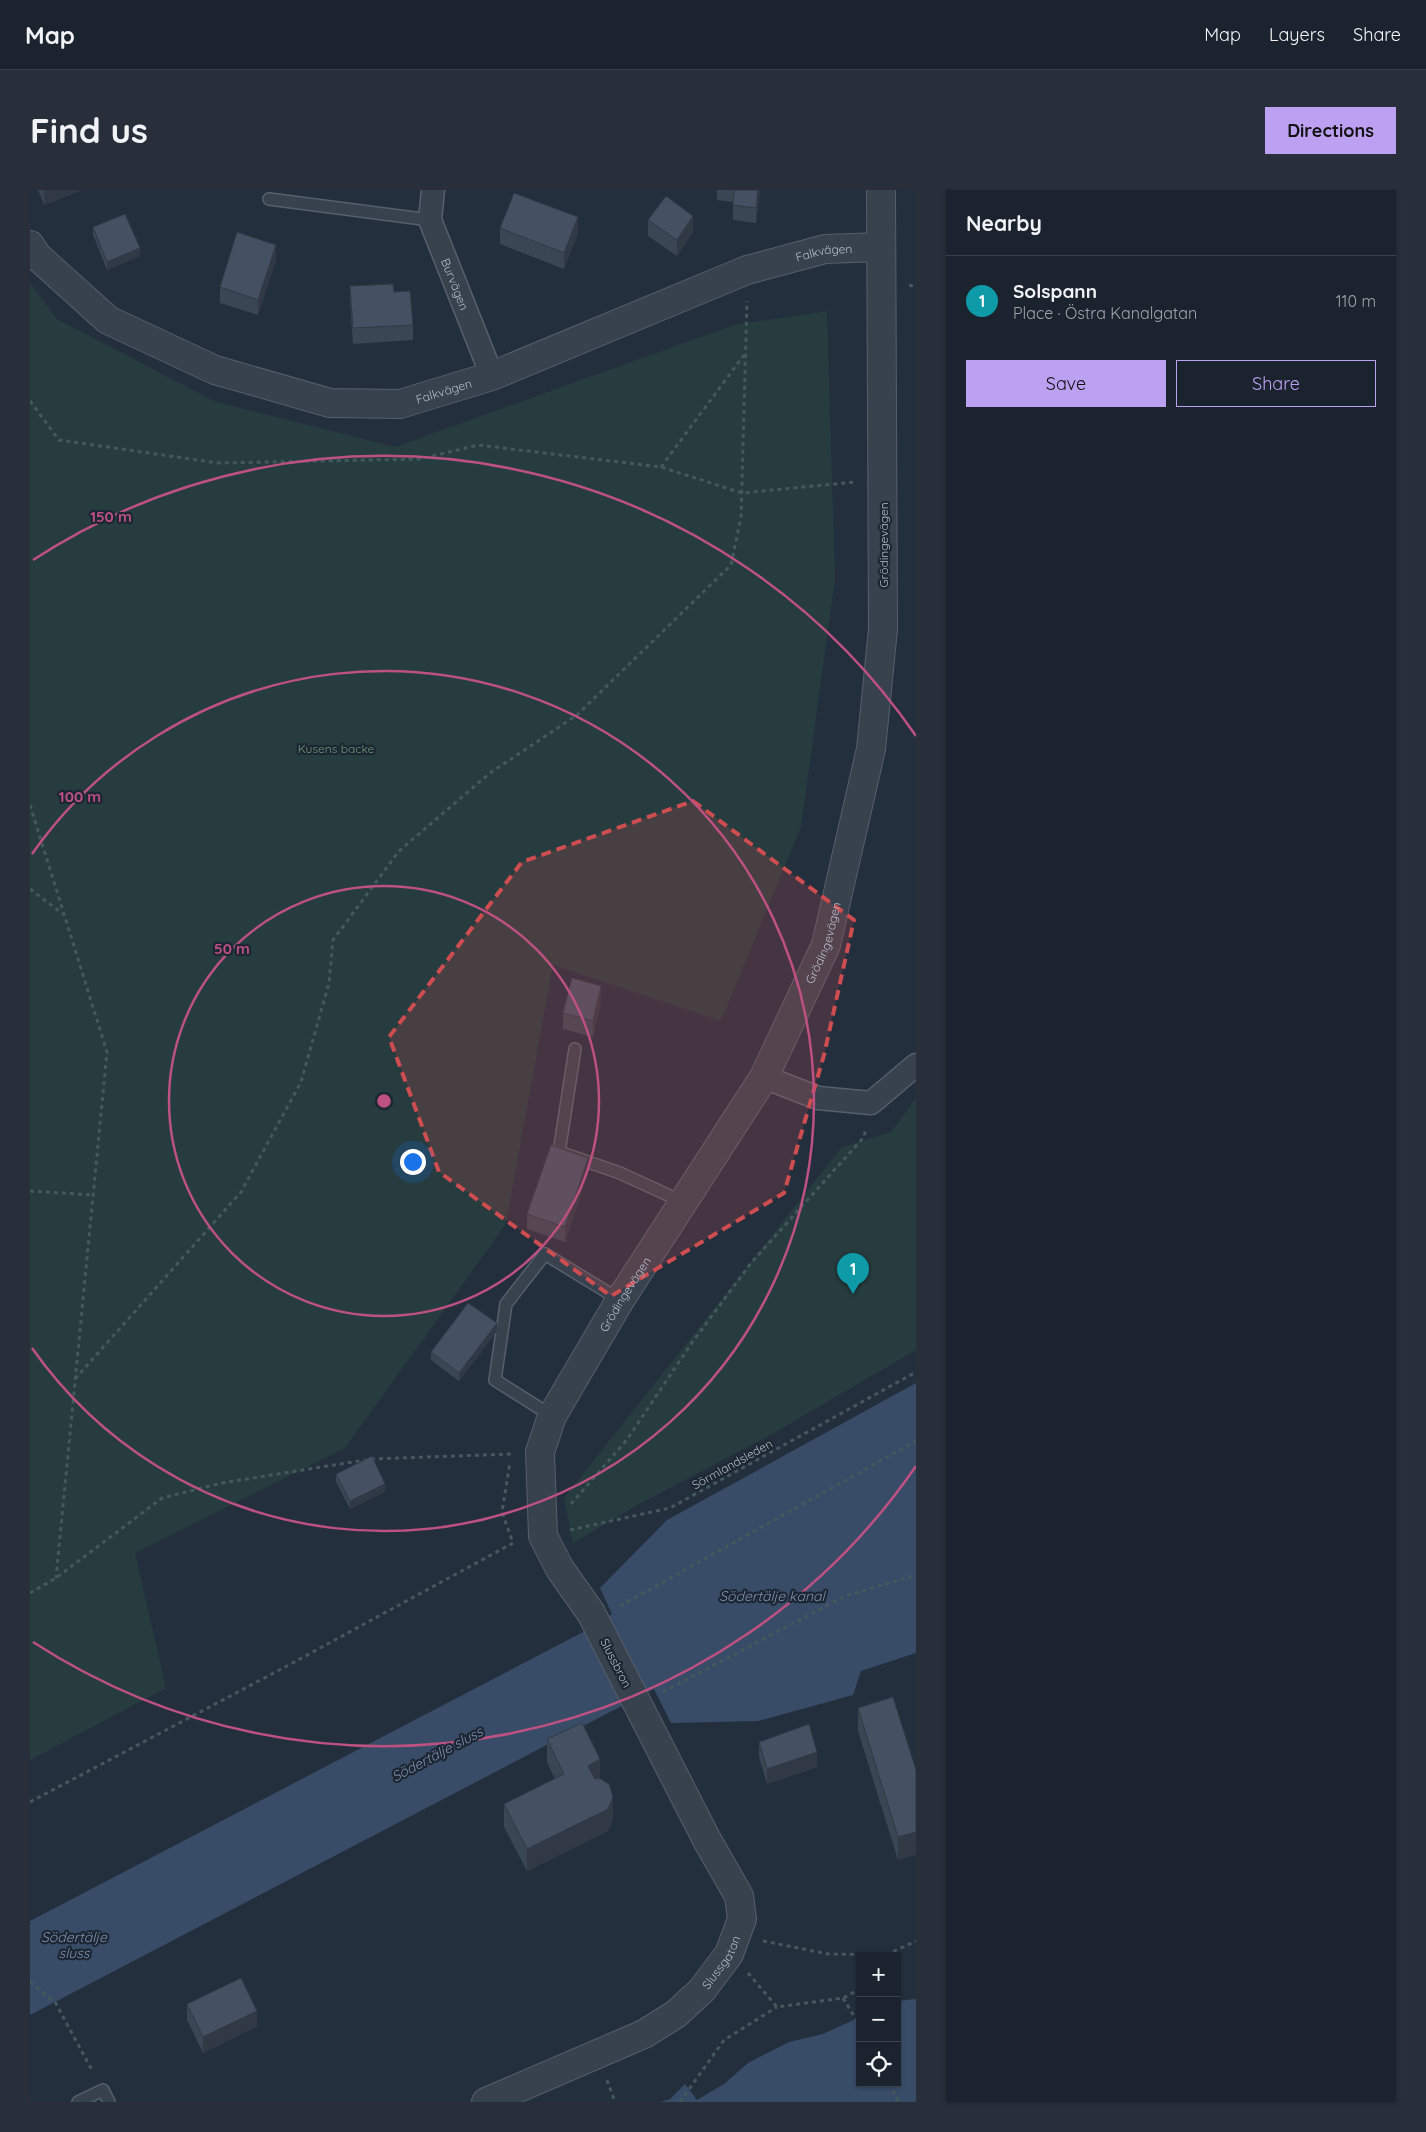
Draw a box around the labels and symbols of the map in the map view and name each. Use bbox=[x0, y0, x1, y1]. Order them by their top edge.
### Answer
street label: Falkvägen bbox=[794, 241, 853, 264]
street label: Burvägen bbox=[438, 256, 472, 312]
street label: Falkvägen bbox=[414, 375, 473, 406]
street label: Grödingevägen bbox=[876, 502, 891, 588]
text: 150 m bbox=[90, 507, 132, 526]
park label: Kusens backe bbox=[298, 741, 375, 756]
text: 100 m bbox=[59, 787, 101, 806]
street label: Grödingevägen bbox=[802, 900, 843, 986]
text: 50 m bbox=[214, 939, 250, 958]
centre of rings bbox=[375, 1092, 393, 1110]
your location bbox=[400, 1149, 426, 1175]
pin: 1 bbox=[837, 1253, 869, 1294]
street label: Grödingevägen bbox=[596, 1254, 654, 1334]
street label: Sörmlandsleden bbox=[689, 1436, 775, 1492]
water label: Södertälje kanal bbox=[719, 1587, 827, 1605]
street label: Slussbron bbox=[597, 1636, 635, 1690]
water label: Södertälje sluss bbox=[388, 1722, 487, 1786]
water label: Södertälje sluss bbox=[41, 1928, 108, 1962]
street label: Slussgatan bbox=[698, 1933, 743, 1992]

